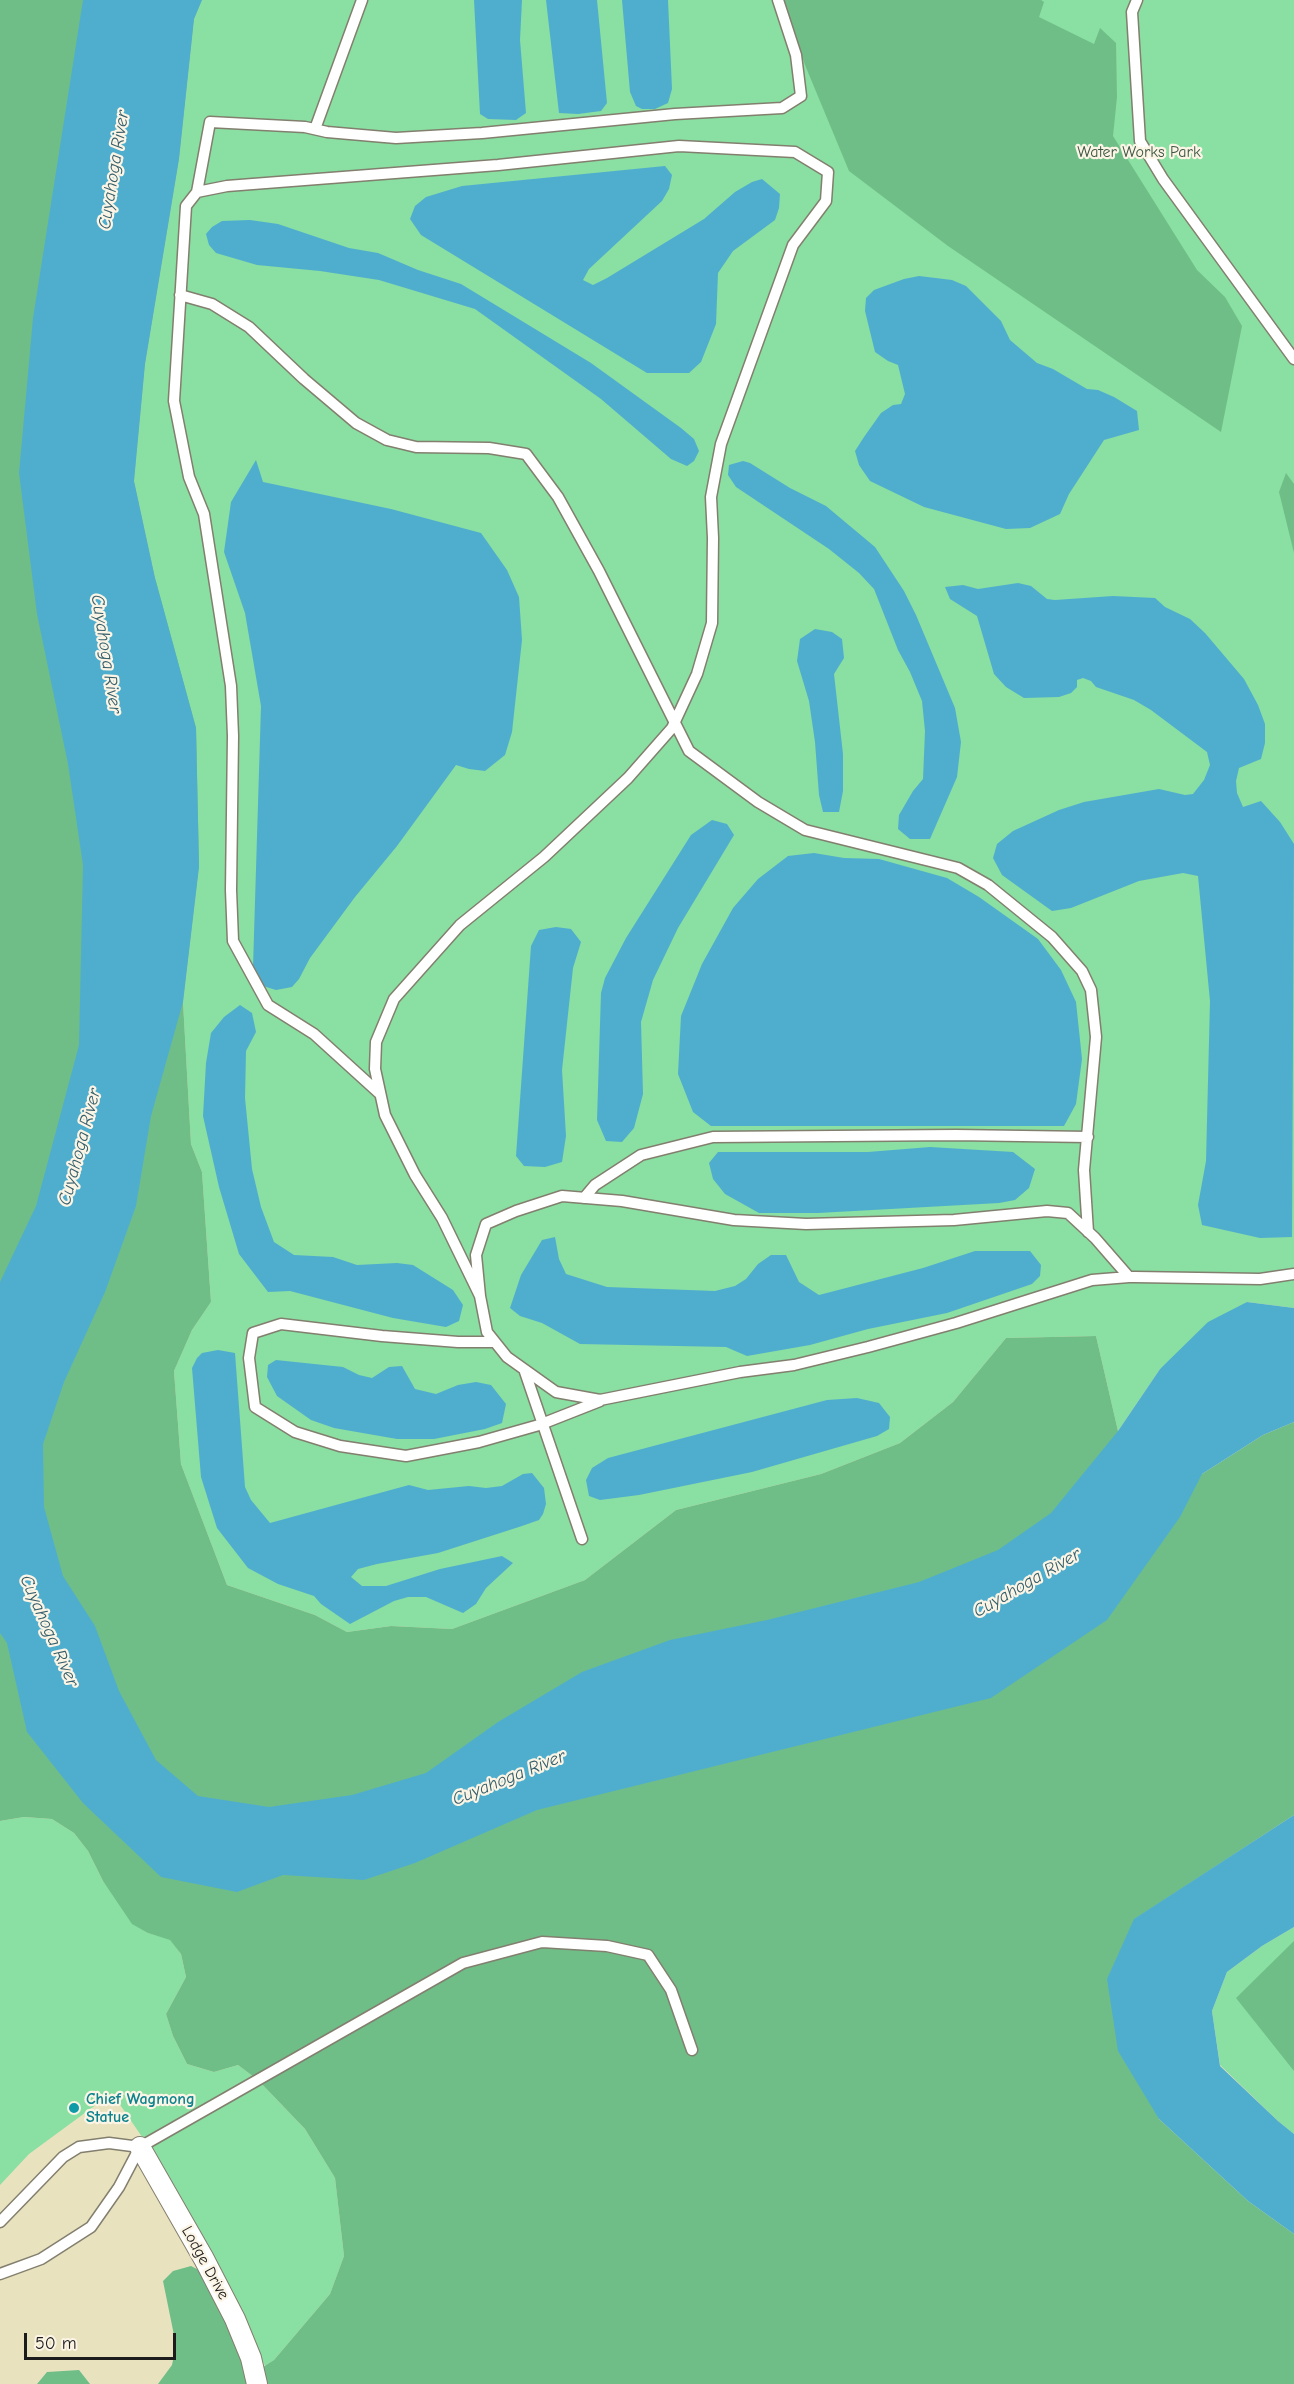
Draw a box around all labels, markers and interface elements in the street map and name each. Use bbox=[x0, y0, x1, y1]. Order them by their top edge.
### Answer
water label: Cuyahoga River bbox=[94, 109, 134, 231]
park label: Water Works Park bbox=[1077, 142, 1201, 162]
water label: Cuyahoga River bbox=[86, 593, 126, 715]
water label: Cuyahoga River bbox=[54, 1086, 106, 1208]
water label: Cuyahoga River bbox=[970, 1544, 1084, 1622]
water label: Cuyahoga River bbox=[15, 1572, 83, 1690]
water label: Cuyahoga River bbox=[449, 1745, 569, 1811]
place label: Chief Wagmong Statue bbox=[86, 2089, 195, 2127]
marker: Chief Wagmong Statue bbox=[67, 2101, 81, 2115]
street label: Lodge Drive bbox=[177, 2223, 233, 2303]
scale bar bbox=[27, 2321, 178, 2359]
text: 50 m bbox=[35, 2333, 77, 2354]

